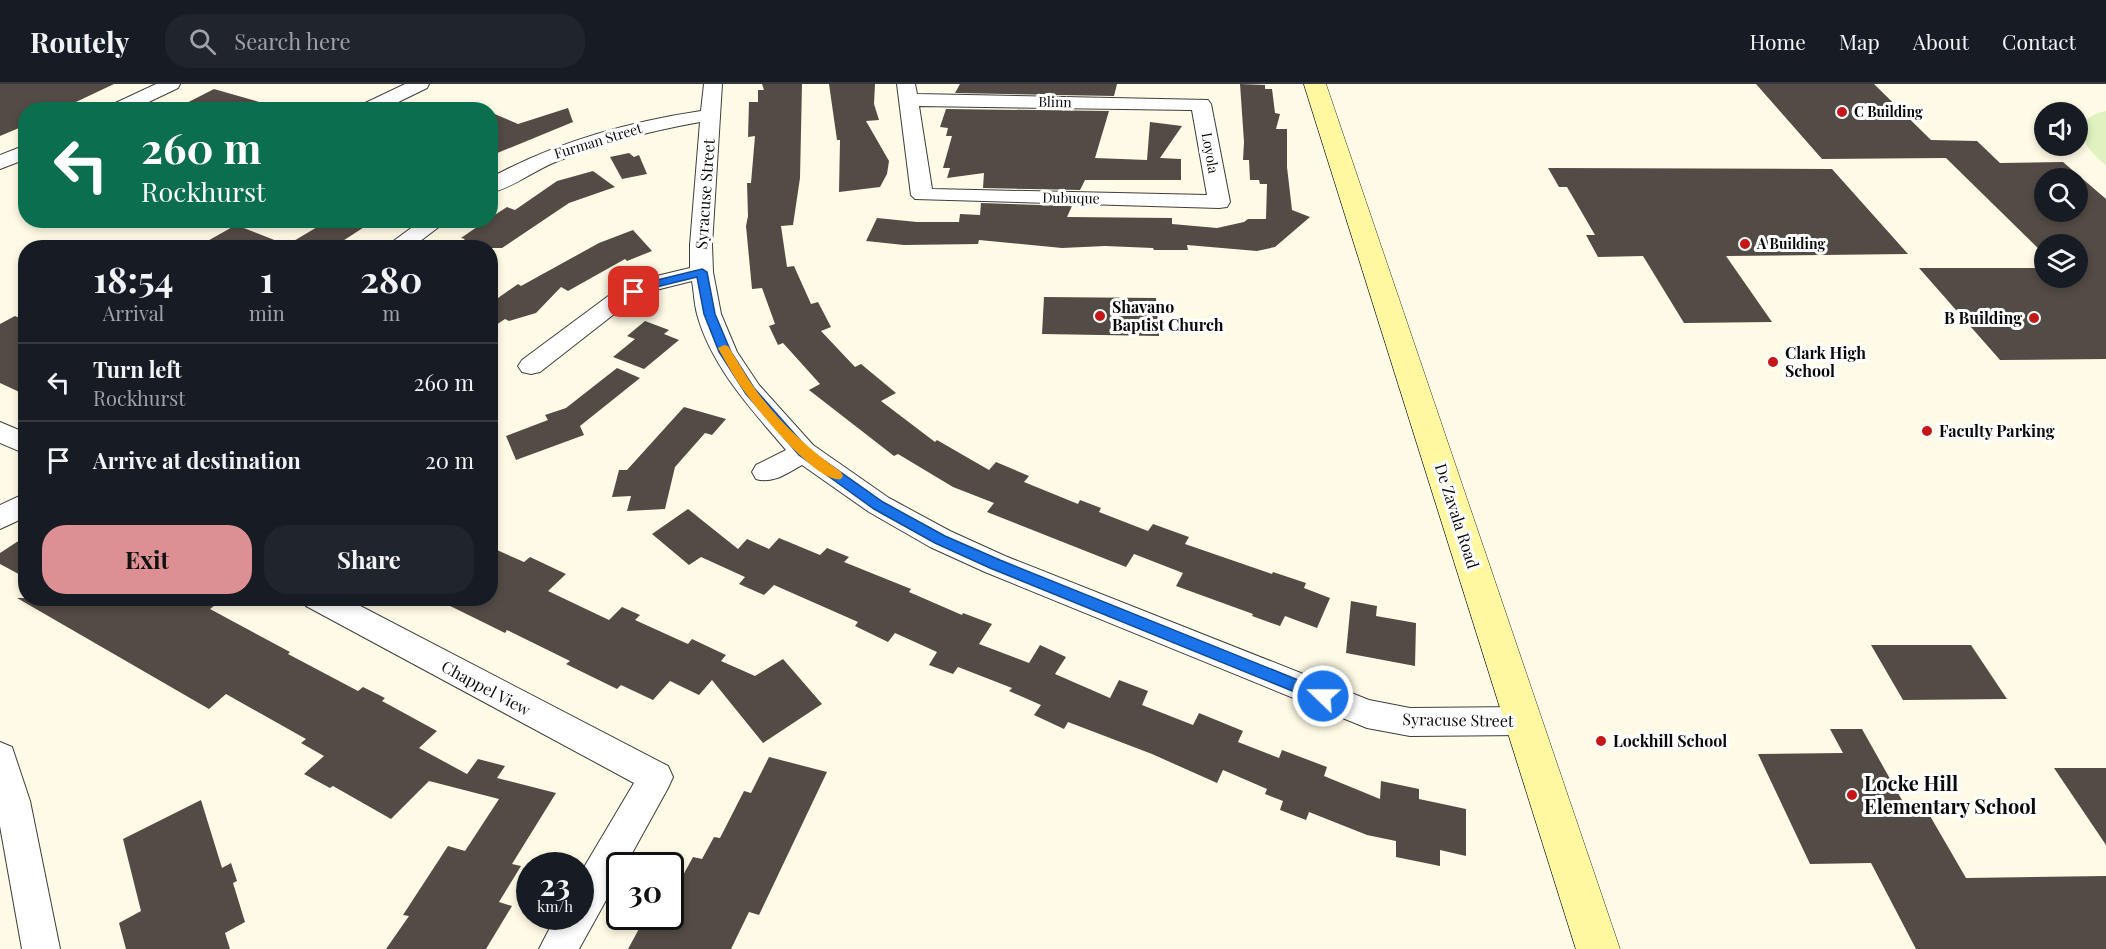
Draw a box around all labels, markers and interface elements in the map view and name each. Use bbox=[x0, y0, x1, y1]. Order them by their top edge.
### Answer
search box bbox=[165, 14, 585, 68]
text: Routely bbox=[30, 23, 129, 60]
icon: search bbox=[186, 25, 219, 58]
text: Search here bbox=[234, 26, 351, 56]
text: Home bbox=[1750, 27, 1806, 55]
text: Map bbox=[1839, 27, 1880, 55]
text: About bbox=[1913, 27, 1969, 55]
text: Contact bbox=[2002, 27, 2076, 55]
street label: Blinn bbox=[1038, 92, 1073, 111]
place label: C Building bbox=[1854, 102, 1923, 121]
map controls bbox=[2034, 102, 2088, 288]
button: sound bbox=[2034, 102, 2088, 156]
marker: C Building bbox=[1835, 105, 1849, 119]
street label: Furman Street bbox=[551, 118, 645, 163]
text: 260 m bbox=[141, 119, 261, 175]
icon: left bbox=[42, 126, 120, 204]
street label: Loyola bbox=[1198, 131, 1223, 175]
street label: Syracuse Street bbox=[690, 138, 719, 250]
button: search bbox=[2034, 168, 2088, 222]
text: Rockhurst bbox=[141, 173, 266, 209]
street label: Dubuque bbox=[1042, 188, 1100, 207]
place label: A Building bbox=[1756, 234, 1825, 253]
button: layers bbox=[2034, 234, 2088, 288]
marker: A Building bbox=[1738, 237, 1752, 251]
text: 18:54 bbox=[94, 254, 174, 302]
text: 1 bbox=[260, 254, 274, 302]
text: 280 bbox=[360, 254, 422, 302]
pin bbox=[608, 266, 659, 317]
icon: arrive bbox=[617, 275, 650, 308]
place label: Shavano Baptist Church bbox=[1112, 296, 1224, 335]
text: Arrival bbox=[103, 299, 164, 326]
text: min bbox=[249, 299, 285, 326]
text: m bbox=[382, 299, 400, 326]
place label: B Building bbox=[1944, 307, 2022, 328]
marker: Shavano Baptist Church bbox=[1093, 309, 1107, 323]
marker: B Building bbox=[2027, 311, 2041, 325]
place label: Clark High School bbox=[1785, 342, 1866, 381]
text: Turn left bbox=[93, 354, 182, 384]
marker: Clark High School bbox=[1766, 355, 1780, 369]
icon: left bbox=[42, 366, 75, 399]
text: 260 m bbox=[414, 367, 474, 397]
text: Rockhurst bbox=[93, 384, 185, 411]
place label: Faculty Parking bbox=[1939, 420, 2055, 441]
marker: Faculty Parking bbox=[1920, 424, 1934, 438]
icon: arrive bbox=[42, 444, 75, 477]
text: Arrive at destination bbox=[93, 445, 301, 475]
text: 20 m bbox=[425, 445, 474, 475]
street label: De Zavala Road bbox=[1431, 461, 1484, 571]
button: Exit bbox=[42, 525, 252, 594]
button: Share bbox=[264, 525, 474, 594]
street label: Chappel View bbox=[438, 655, 535, 720]
position arrow bbox=[1291, 664, 1355, 728]
street label: Syracuse Street bbox=[1402, 708, 1514, 731]
place label: Lockhill School bbox=[1613, 730, 1727, 751]
marker: Lockhill School bbox=[1594, 734, 1608, 748]
place label: Locke Hill Elementary School bbox=[1864, 769, 2037, 819]
marker: Locke Hill Elementary School bbox=[1845, 788, 1859, 802]
speed limit sign: 30 bbox=[606, 852, 684, 930]
text: 23 bbox=[540, 864, 570, 904]
text: km/h bbox=[537, 896, 573, 916]

